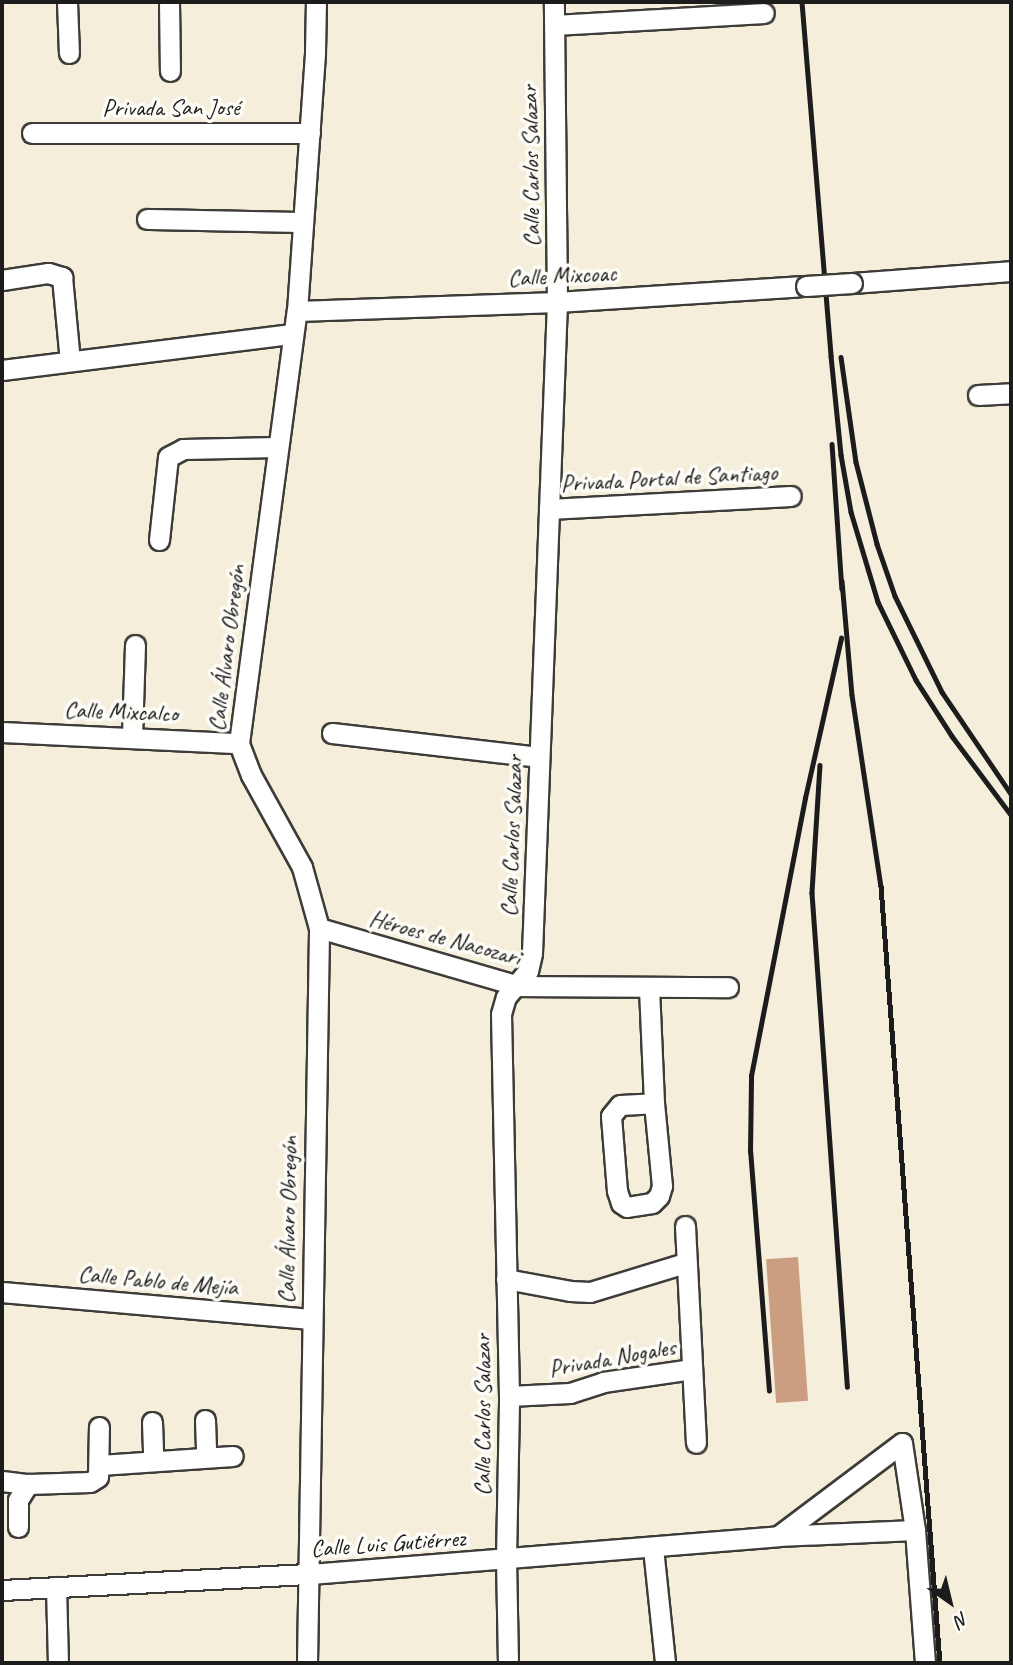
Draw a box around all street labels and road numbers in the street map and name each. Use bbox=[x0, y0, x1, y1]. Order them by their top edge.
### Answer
street label: Calle Carlos Salazar bbox=[515, 85, 547, 247]
street label: Privada San José bbox=[102, 94, 240, 122]
street label: Calle Mixcoac bbox=[507, 259, 617, 293]
street label: Privada Portal de Santiago bbox=[560, 458, 778, 498]
street label: Calle Álvaro Obregón bbox=[202, 563, 252, 733]
street label: Calle Mixcalco bbox=[64, 696, 178, 728]
street label: Calle Carlos Salazar bbox=[495, 754, 529, 918]
street label: Héroes de Nacozari bbox=[366, 904, 524, 972]
street label: Calle Álvaro Obregón bbox=[272, 1136, 304, 1304]
street label: Calle Pablo de Mejía bbox=[77, 1260, 239, 1302]
street label: Privada Nogales bbox=[546, 1333, 678, 1383]
street label: Calle Carlos Salazar bbox=[469, 1334, 497, 1496]
street label: Calle Luis Gutiérrez bbox=[310, 1524, 466, 1564]

